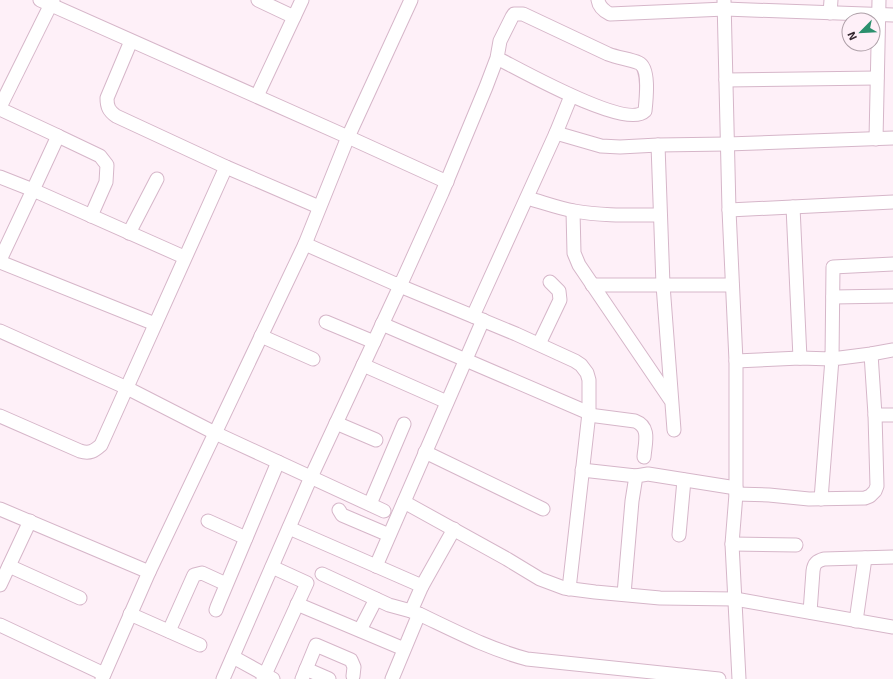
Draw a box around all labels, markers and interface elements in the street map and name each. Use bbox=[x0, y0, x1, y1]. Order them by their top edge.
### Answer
north arrow bbox=[841, 12, 881, 52]
text: N bbox=[844, 30, 859, 43]

